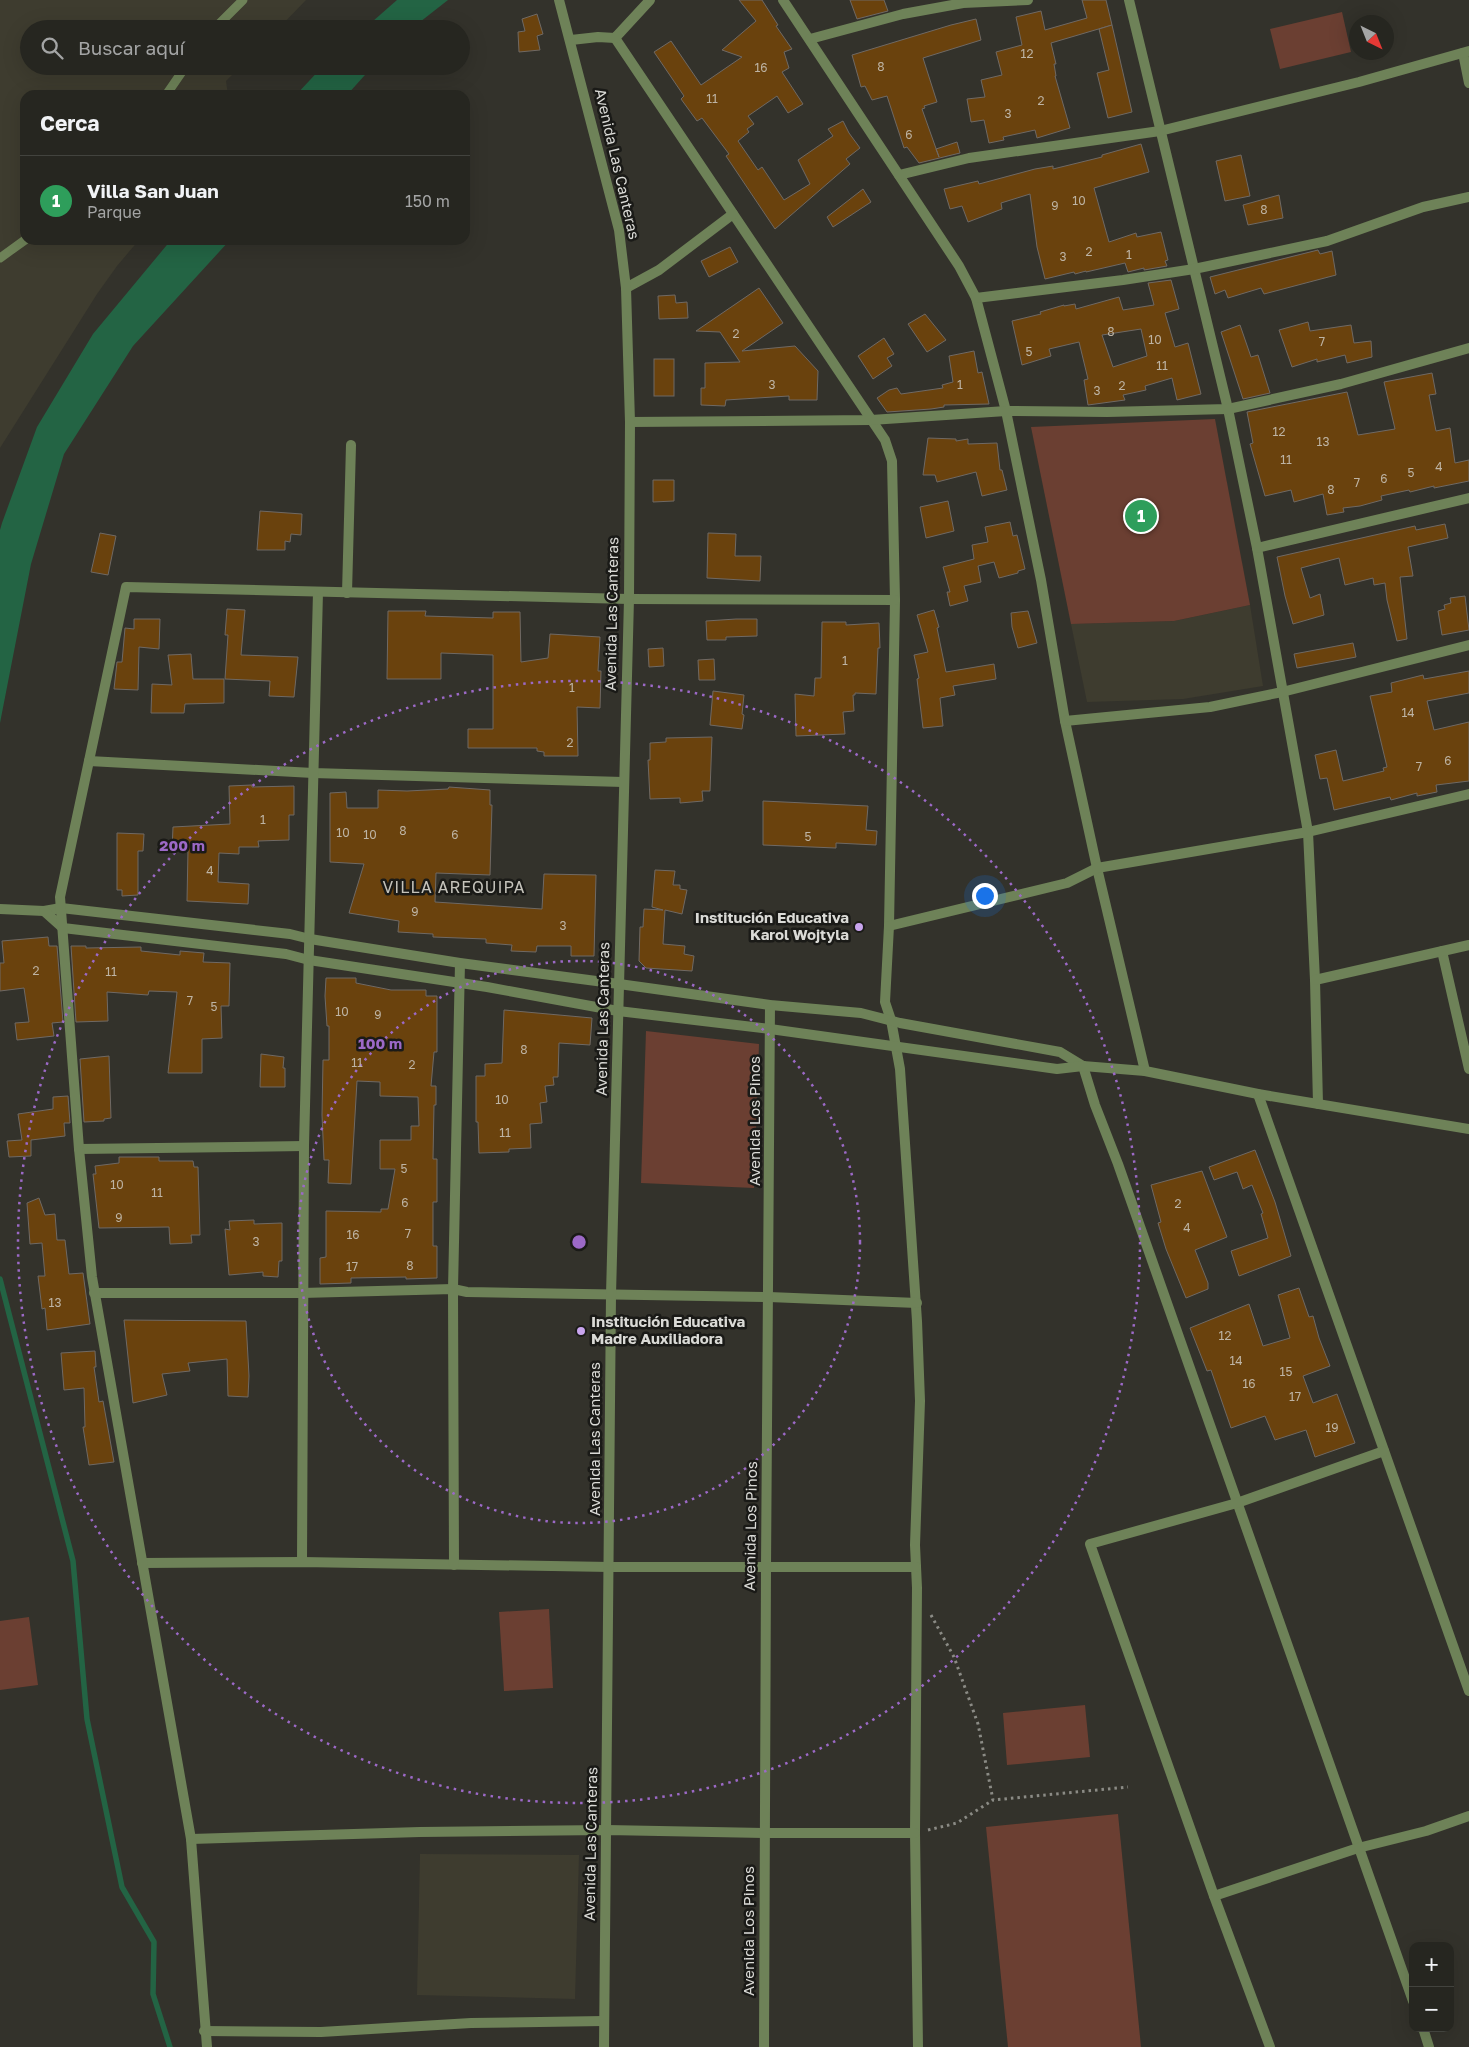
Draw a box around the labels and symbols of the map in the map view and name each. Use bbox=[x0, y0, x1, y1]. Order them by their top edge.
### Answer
north arrow bbox=[1349, 15, 1394, 60]
house number: 12 bbox=[1021, 46, 1033, 61]
house number: 8 bbox=[877, 59, 885, 74]
house number: 16 bbox=[754, 60, 768, 75]
street label: Avenida Las Canteras bbox=[592, 87, 644, 241]
house number: 11 bbox=[706, 91, 718, 106]
house number: 2 bbox=[1038, 93, 1045, 108]
house number: 3 bbox=[1004, 106, 1012, 121]
house number: 6 bbox=[905, 127, 913, 142]
house number: 10 bbox=[1072, 193, 1086, 208]
house number: 9 bbox=[1051, 198, 1059, 213]
house number: 8 bbox=[1260, 202, 1268, 217]
house number: 2 bbox=[1086, 244, 1093, 259]
house number: 1 bbox=[1126, 247, 1132, 262]
house number: 3 bbox=[1059, 249, 1067, 264]
house number: 8 bbox=[1107, 324, 1115, 339]
house number: 2 bbox=[733, 326, 740, 341]
house number: 10 bbox=[1148, 332, 1162, 347]
house number: 7 bbox=[1319, 334, 1325, 349]
house number: 5 bbox=[1026, 344, 1033, 359]
house number: 11 bbox=[1156, 358, 1168, 373]
house number: 3 bbox=[768, 377, 776, 392]
house number: 1 bbox=[957, 377, 963, 392]
house number: 2 bbox=[1119, 378, 1126, 393]
house number: 3 bbox=[1093, 383, 1101, 398]
house number: 12 bbox=[1273, 424, 1285, 439]
house number: 13 bbox=[1317, 434, 1329, 449]
house number: 11 bbox=[1280, 452, 1292, 467]
house number: 4 bbox=[1435, 459, 1443, 474]
house number: 5 bbox=[1408, 465, 1415, 480]
house number: 6 bbox=[1380, 471, 1388, 486]
house number: 7 bbox=[1354, 475, 1360, 490]
house number: 8 bbox=[1327, 482, 1335, 497]
pin: 1 bbox=[1125, 497, 1157, 535]
street label: Avenida Las Canteras bbox=[601, 537, 621, 691]
house number: 1 bbox=[842, 653, 848, 668]
house number: 1 bbox=[569, 680, 575, 695]
house number: 14 bbox=[1401, 705, 1415, 720]
house number: 2 bbox=[567, 735, 574, 750]
house number: 6 bbox=[1444, 753, 1452, 768]
house number: 7 bbox=[1416, 759, 1422, 774]
house number: 1 bbox=[260, 812, 266, 827]
house number: 8 bbox=[399, 823, 407, 838]
house number: 10 bbox=[336, 825, 350, 840]
house number: 10 bbox=[363, 827, 377, 842]
house number: 6 bbox=[451, 827, 459, 842]
house number: 5 bbox=[805, 829, 812, 844]
text: 200 m bbox=[159, 836, 205, 854]
house number: 4 bbox=[206, 863, 214, 878]
district label: VILLA AREQUIPA bbox=[383, 877, 525, 897]
your location bbox=[972, 883, 998, 909]
house number: 9 bbox=[411, 904, 419, 919]
place label: Institución Educativa Karol Wojtyla bbox=[695, 908, 849, 943]
house number: 3 bbox=[559, 918, 567, 933]
marker: Institución Educativa Karol Wojtyla bbox=[853, 921, 865, 933]
street label: Avenida Las Canteras bbox=[592, 942, 612, 1096]
house number: 2 bbox=[33, 963, 40, 978]
house number: 11 bbox=[105, 964, 117, 979]
house number: 7 bbox=[187, 993, 193, 1008]
house number: 5 bbox=[211, 999, 218, 1014]
house number: 10 bbox=[335, 1004, 349, 1019]
house number: 9 bbox=[374, 1007, 382, 1022]
text: 100 m bbox=[358, 1034, 402, 1052]
house number: 8 bbox=[520, 1042, 528, 1057]
house number: 11 bbox=[351, 1055, 363, 1070]
street label: Avenida Los Pinos bbox=[745, 1056, 763, 1186]
house number: 2 bbox=[409, 1057, 416, 1072]
house number: 10 bbox=[495, 1092, 509, 1107]
house number: 11 bbox=[499, 1125, 511, 1140]
house number: 5 bbox=[401, 1161, 408, 1176]
house number: 10 bbox=[110, 1177, 124, 1192]
house number: 11 bbox=[151, 1185, 163, 1200]
house number: 6 bbox=[401, 1195, 409, 1210]
house number: 2 bbox=[1175, 1196, 1182, 1211]
house number: 9 bbox=[115, 1210, 123, 1225]
house number: 4 bbox=[1183, 1220, 1191, 1235]
house number: 7 bbox=[405, 1226, 411, 1241]
house number: 16 bbox=[346, 1227, 360, 1242]
centre of rings bbox=[570, 1233, 588, 1251]
house number: 3 bbox=[252, 1234, 260, 1249]
house number: 8 bbox=[406, 1258, 414, 1273]
house number: 17 bbox=[346, 1259, 358, 1274]
house number: 13 bbox=[49, 1295, 61, 1310]
place label: Institución Educativa Madre Auxiliadora bbox=[591, 1312, 745, 1347]
marker: Institución Educativa Madre Auxiliadora bbox=[575, 1325, 587, 1337]
house number: 12 bbox=[1219, 1328, 1231, 1343]
house number: 14 bbox=[1229, 1353, 1243, 1368]
street label: Avenida Las Canteras bbox=[585, 1362, 603, 1516]
house number: 15 bbox=[1280, 1364, 1292, 1379]
house number: 16 bbox=[1242, 1376, 1256, 1391]
house number: 17 bbox=[1289, 1389, 1301, 1404]
house number: 19 bbox=[1325, 1420, 1339, 1435]
street label: Avenida Los Pinos bbox=[740, 1461, 760, 1591]
street label: Avenida Las Canteras bbox=[580, 1767, 600, 1921]
street label: Avenida Los Pinos bbox=[739, 1866, 757, 1996]

